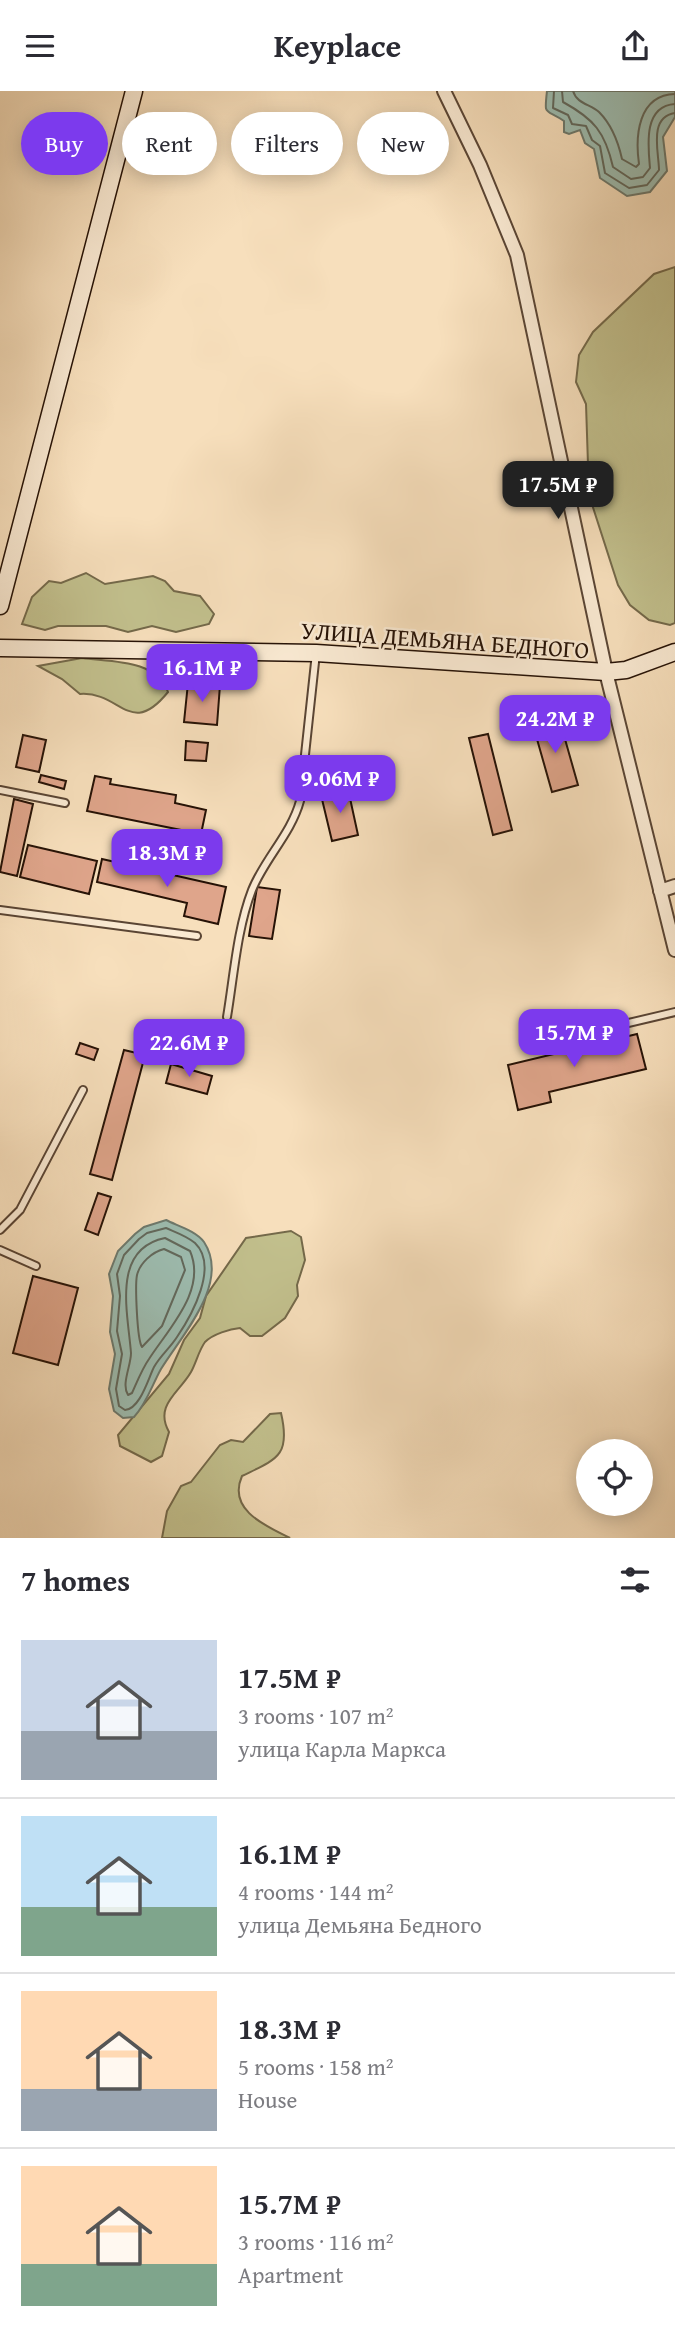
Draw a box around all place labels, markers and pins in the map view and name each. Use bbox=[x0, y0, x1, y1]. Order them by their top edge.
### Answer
pin: 17.5M ₽ bbox=[493, 461, 623, 521]
pin: 16.1M ₽ bbox=[137, 645, 267, 704]
pin: 24.2M ₽ bbox=[490, 695, 620, 755]
pin: 9.06M ₽ bbox=[275, 755, 405, 815]
pin: 18.3M ₽ bbox=[102, 829, 232, 889]
pin: 15.7M ₽ bbox=[509, 1009, 639, 1069]
pin: 22.6M ₽ bbox=[124, 1019, 254, 1079]

